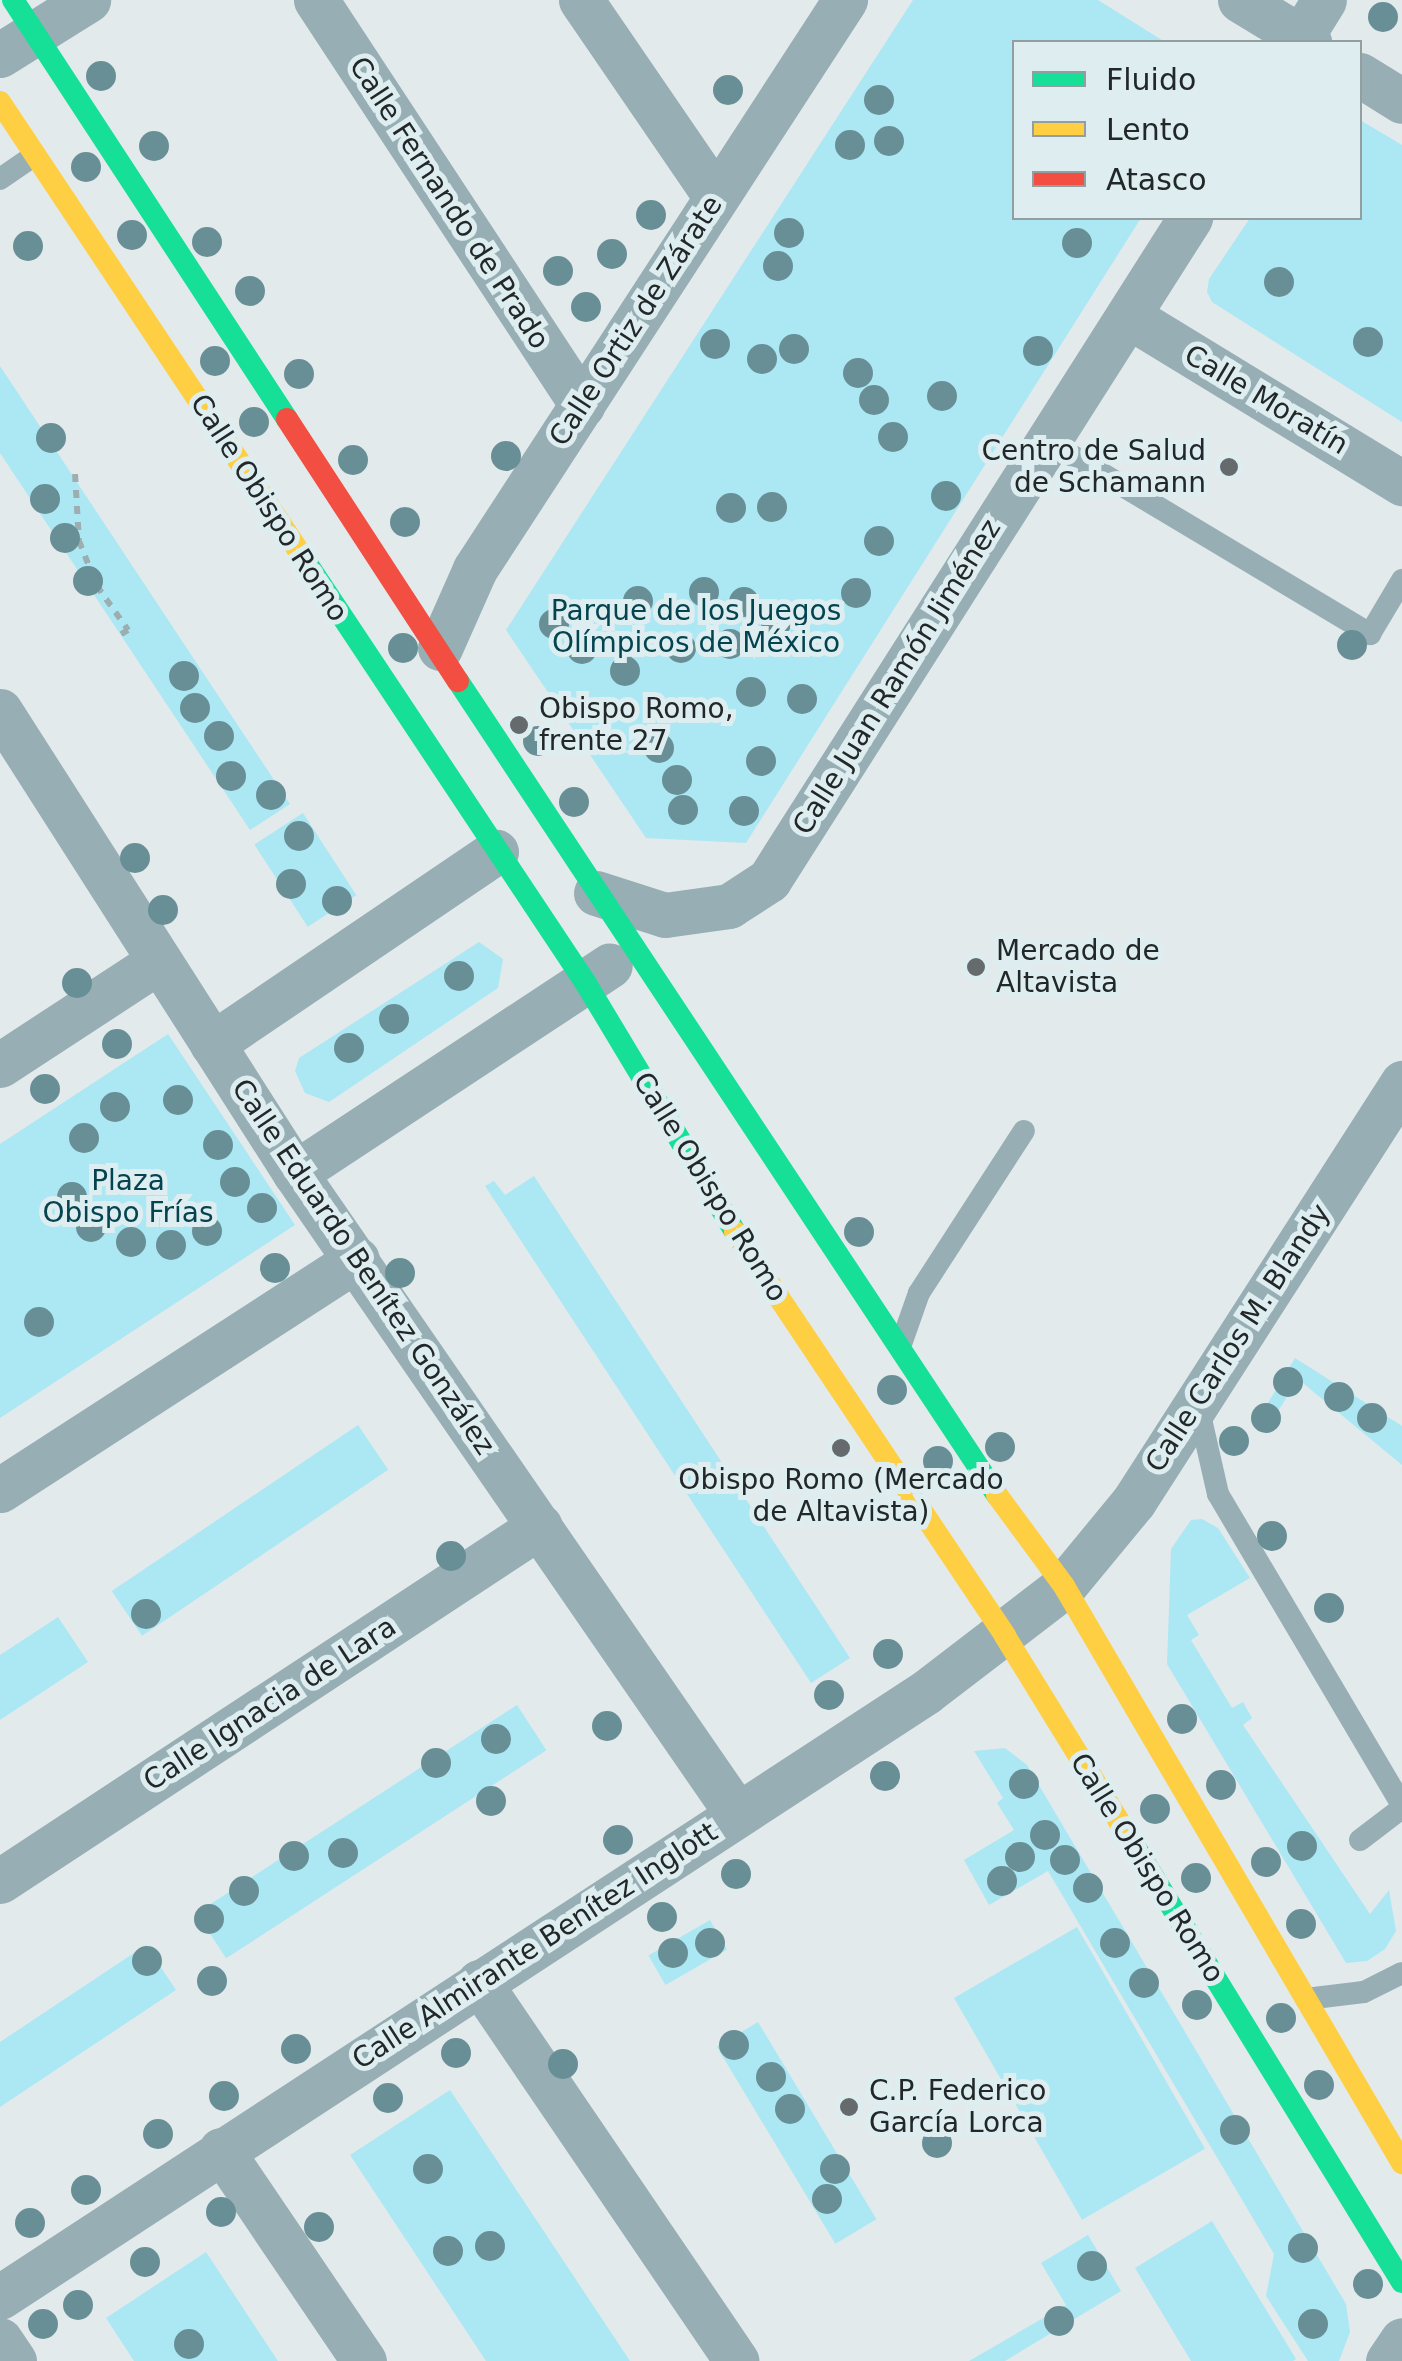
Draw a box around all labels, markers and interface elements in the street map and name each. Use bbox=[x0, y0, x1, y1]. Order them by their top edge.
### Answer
legend bbox=[1012, 40, 1362, 220]
street label: Calle Fernando de Prado bbox=[342, 51, 556, 355]
text: Fluido bbox=[1106, 62, 1196, 97]
text: Lento bbox=[1106, 112, 1190, 147]
text: Atasco bbox=[1106, 162, 1207, 197]
street label: Calle Ortiz de Zárate bbox=[543, 190, 729, 452]
street label: Calle Moratín bbox=[1178, 338, 1354, 462]
street label: Calle Obispo Romo bbox=[183, 388, 355, 628]
place label: Centro de Salud de Schamann bbox=[981, 434, 1206, 500]
marker: Centro de Salud de Schamann bbox=[1216, 454, 1242, 480]
street label: Calle Juan Ramón Jiménez bbox=[786, 513, 1008, 841]
park label: Parque de los Juegos Olímpicos de México bbox=[551, 594, 841, 660]
place label: Obispo Romo, frente 27 bbox=[539, 692, 734, 758]
marker: Obispo Romo, frente 27 bbox=[508, 714, 530, 736]
place label: Mercado de Altavista bbox=[996, 934, 1160, 1000]
marker: Mercado de Altavista bbox=[965, 956, 987, 978]
street label: Calle Obispo Romo bbox=[626, 1066, 794, 1308]
street label: Calle Eduardo Benítez González bbox=[225, 1073, 501, 1461]
park label: Plaza Obispo Frías bbox=[42, 1164, 214, 1230]
street label: Calle Carlos M. Blandy bbox=[1139, 1198, 1337, 1478]
marker: Obispo Romo (Mercado de Altavista) bbox=[830, 1437, 852, 1459]
place label: Obispo Romo (Mercado de Altavista) bbox=[678, 1463, 1004, 1529]
street label: Calle Ignacia de Lara bbox=[138, 1610, 402, 1798]
street label: Calle Obispo Romo bbox=[1063, 1747, 1231, 1989]
street label: Calle Almirante Benítez Inglott bbox=[346, 1815, 724, 2077]
place label: C.P. Federico García Lorca bbox=[869, 2074, 1046, 2140]
marker: C.P. Federico García Lorca bbox=[838, 2096, 860, 2118]

